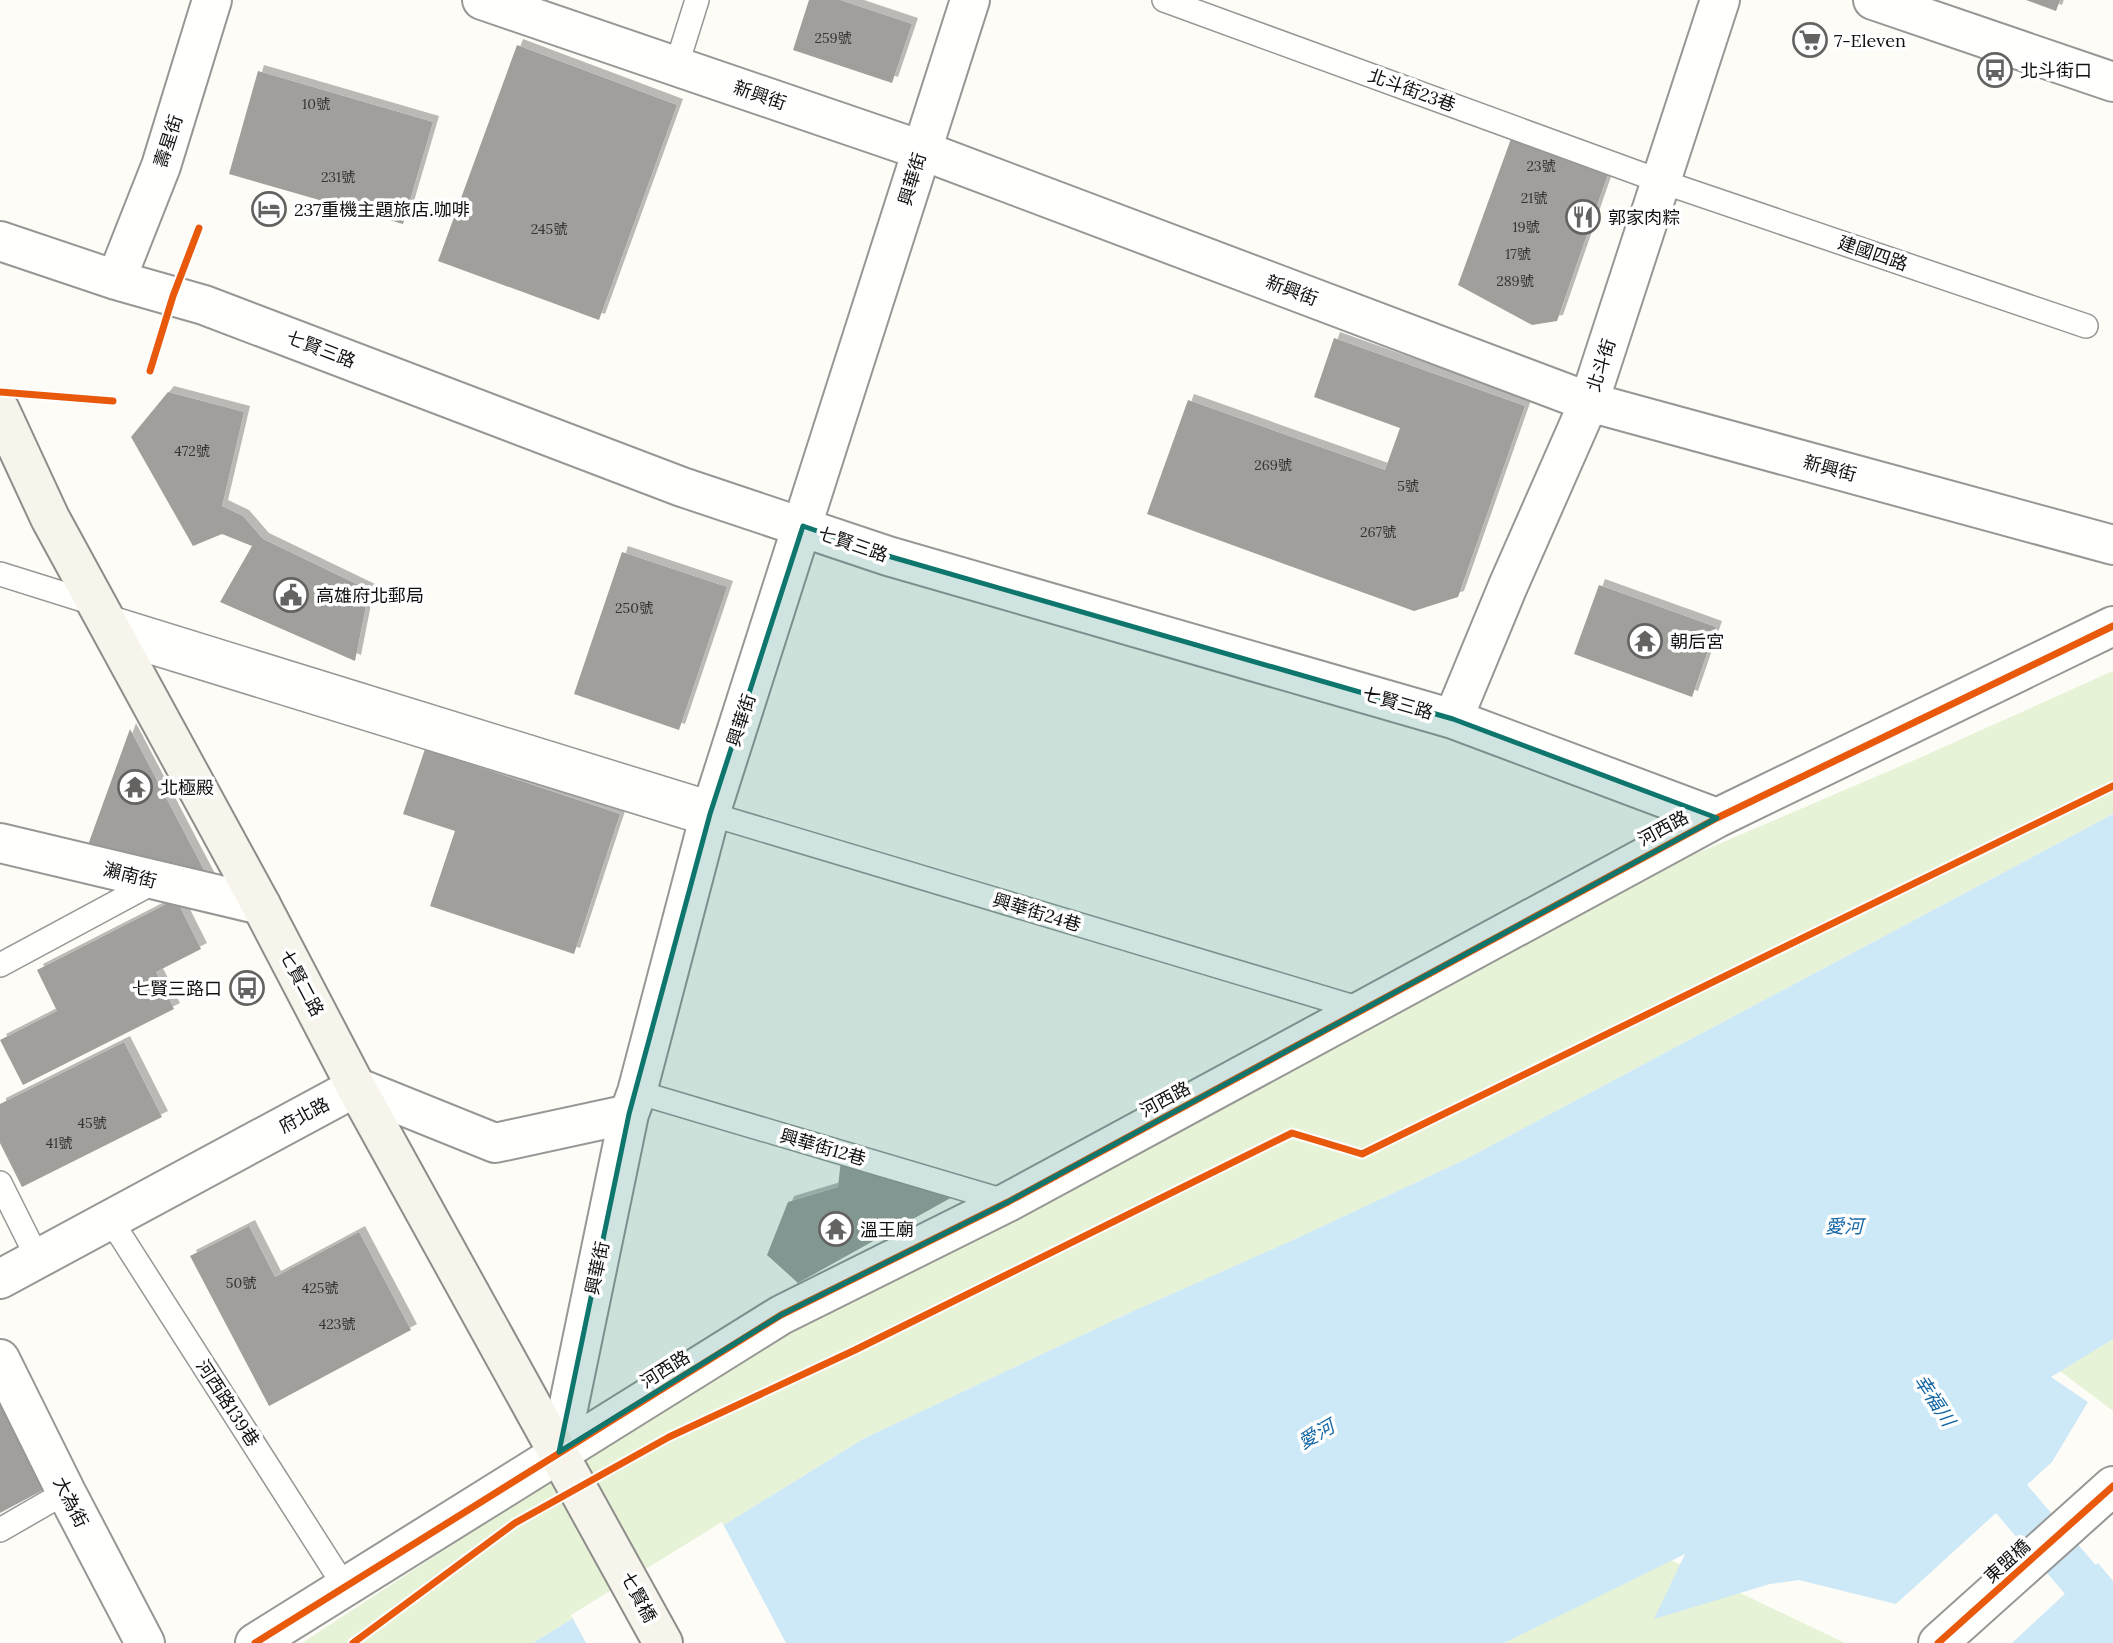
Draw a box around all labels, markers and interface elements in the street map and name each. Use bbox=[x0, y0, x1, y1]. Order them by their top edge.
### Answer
supermarket icon: 7-Eleven bbox=[1791, 21, 1829, 59]
house number: 259號 bbox=[814, 29, 852, 47]
place label: 7-Eleven bbox=[1834, 29, 1906, 52]
bus stop icon: 北斗街口 bbox=[1976, 51, 2014, 89]
place label: 北斗街口 bbox=[2020, 59, 2092, 82]
street label: 北斗街23巷 bbox=[1365, 64, 1459, 116]
street label: 新興街 bbox=[731, 75, 789, 115]
house number: 10號 bbox=[302, 95, 330, 113]
street label: 壽星街 bbox=[149, 112, 187, 170]
street label: 興華街 bbox=[893, 150, 931, 208]
house number: 23號 bbox=[1526, 157, 1556, 175]
house number: 231號 bbox=[321, 168, 355, 186]
house number: 21號 bbox=[1521, 189, 1547, 207]
hotel icon: 237重機主題旅店.咖啡 bbox=[250, 190, 288, 228]
place label: 237重機主題旅店.咖啡 bbox=[294, 198, 470, 221]
restaurant icon: 郭家肉粽 bbox=[1564, 198, 1602, 236]
place label: 郭家肉粽 bbox=[1608, 206, 1680, 229]
house number: 19號 bbox=[1512, 218, 1540, 236]
house number: 245號 bbox=[531, 220, 567, 238]
street label: 建國四路 bbox=[1835, 230, 1911, 276]
house number: 17號 bbox=[1505, 245, 1531, 263]
street label: 新興街 bbox=[1263, 270, 1321, 310]
house number: 289號 bbox=[1496, 272, 1534, 290]
street label: 七賢三路 bbox=[283, 325, 359, 373]
street label: 北斗街 bbox=[1582, 336, 1620, 394]
house number: 472號 bbox=[174, 442, 210, 460]
street label: 新興街 bbox=[1801, 450, 1859, 486]
house number: 269號 bbox=[1254, 456, 1292, 474]
house number: 5號 bbox=[1397, 477, 1419, 495]
street label: 七賢三路 bbox=[815, 521, 891, 567]
house number: 267號 bbox=[1360, 523, 1396, 541]
public building icon: 高雄府北郵局 bbox=[272, 576, 310, 614]
place label: 高雄府北郵局 bbox=[316, 584, 424, 607]
house number: 250號 bbox=[615, 599, 653, 617]
temple icon: 朝后宮 bbox=[1626, 622, 1664, 660]
place label: 朝后宮 bbox=[1670, 630, 1724, 653]
street label: 七賢三路 bbox=[1360, 682, 1436, 724]
street label: 興華街 bbox=[722, 691, 760, 749]
temple icon: 北極殿 bbox=[116, 768, 154, 806]
place label: 北極殿 bbox=[160, 776, 214, 799]
street label: 河西路 bbox=[1634, 805, 1692, 851]
street label: 瀨南街 bbox=[101, 857, 159, 893]
street label: 興華街24巷 bbox=[990, 888, 1084, 936]
street label: 七賢二路 bbox=[275, 946, 329, 1020]
bus stop icon: 七賢三路口 bbox=[228, 969, 266, 1007]
place label: 七賢三路口 bbox=[132, 977, 222, 1000]
street label: 河西路 bbox=[1136, 1076, 1194, 1122]
street label: 府北路 bbox=[275, 1092, 333, 1138]
house number: 45號 bbox=[77, 1114, 107, 1132]
street label: 興華街12巷 bbox=[777, 1124, 869, 1170]
house number: 41號 bbox=[46, 1134, 72, 1152]
temple icon: 溫王廟 bbox=[817, 1210, 855, 1248]
water label: 愛河 bbox=[1825, 1214, 1867, 1238]
place label: 溫王廟 bbox=[860, 1218, 914, 1241]
street label: 興華街 bbox=[580, 1239, 614, 1297]
house number: 50號 bbox=[226, 1274, 256, 1292]
house number: 425號 bbox=[302, 1279, 338, 1297]
house number: 423號 bbox=[319, 1315, 355, 1333]
street label: 河西路 bbox=[636, 1345, 694, 1393]
street label: 河西路139巷 bbox=[191, 1355, 265, 1451]
water label: 幸福川 bbox=[1909, 1370, 1962, 1432]
water label: 愛河 bbox=[1294, 1412, 1342, 1454]
street label: 大為街 bbox=[48, 1473, 94, 1531]
street label: 東盟橋 bbox=[1979, 1534, 2035, 1588]
street label: 七賢橋 bbox=[616, 1568, 662, 1626]

